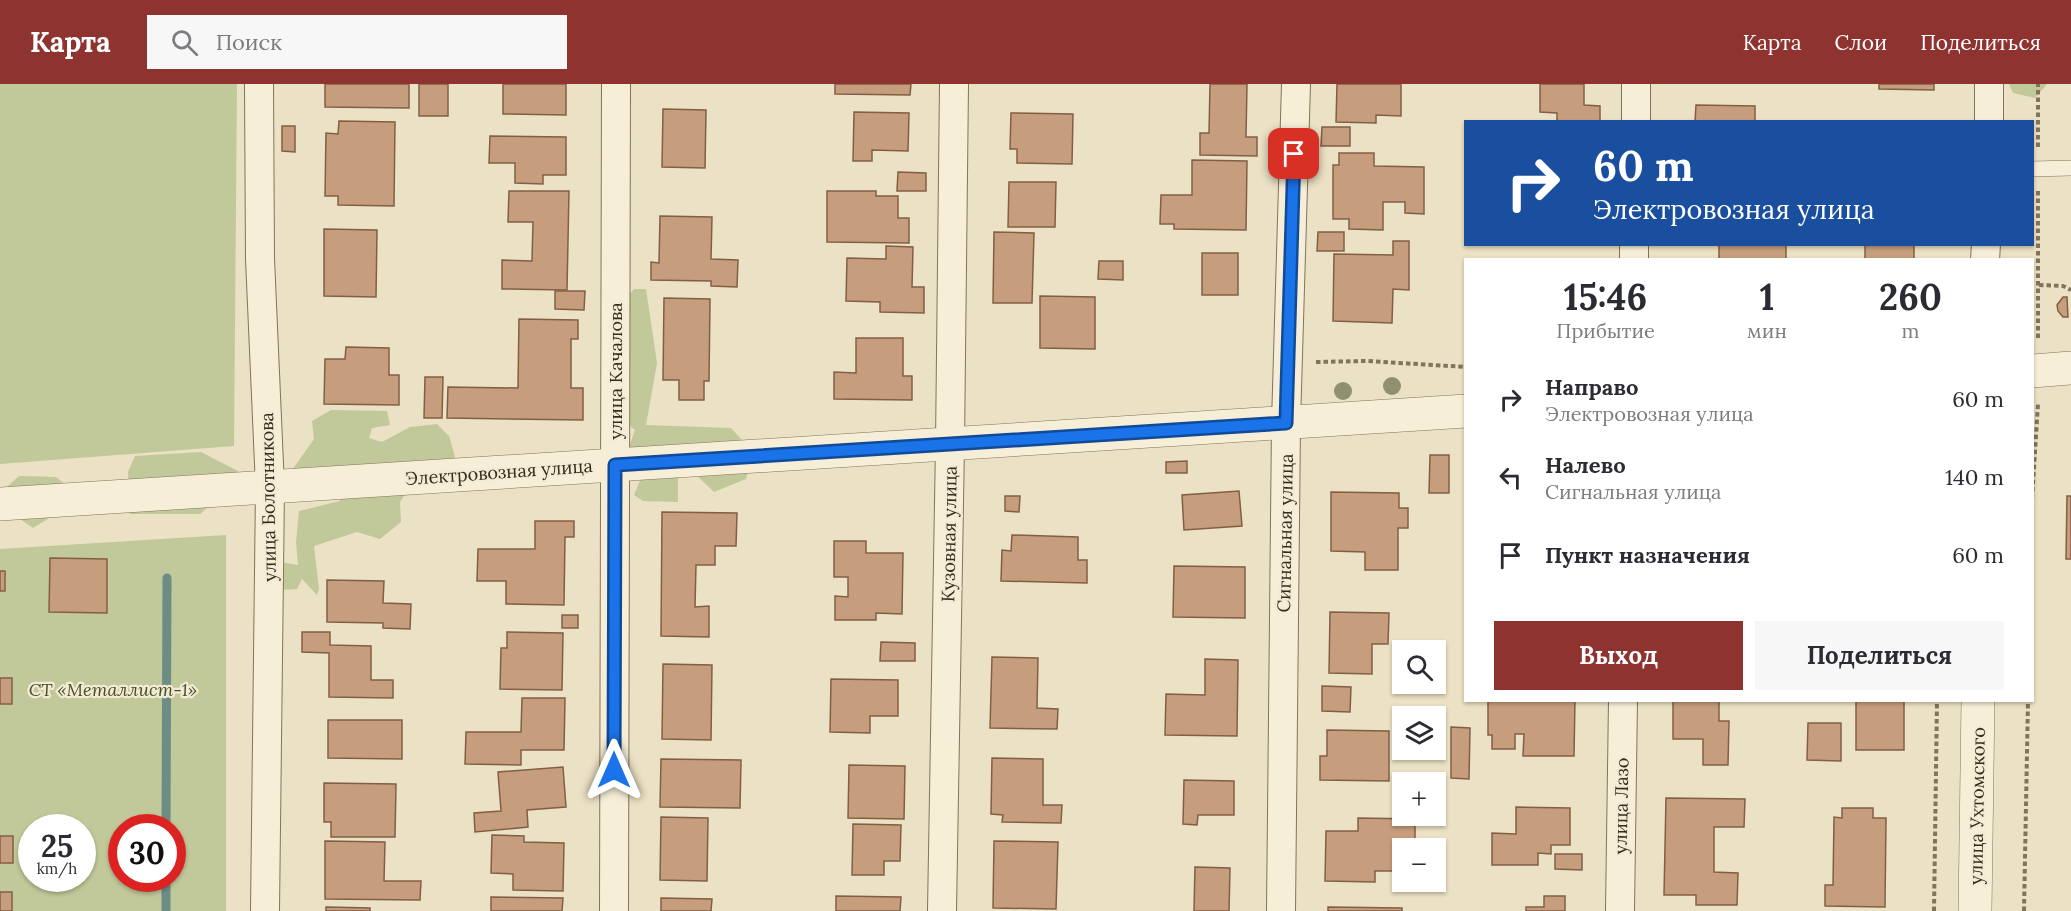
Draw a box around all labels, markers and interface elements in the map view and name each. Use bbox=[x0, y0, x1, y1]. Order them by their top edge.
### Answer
search box bbox=[147, 15, 567, 69]
text: Карта bbox=[30, 24, 111, 60]
icon: search bbox=[168, 26, 201, 59]
text: Поиск bbox=[216, 28, 282, 56]
text: Карта bbox=[1743, 29, 1802, 56]
text: Слои bbox=[1835, 29, 1887, 56]
text: Поделиться bbox=[1920, 29, 2041, 56]
pin bbox=[1268, 128, 1319, 179]
icon: arrive bbox=[1277, 137, 1310, 170]
text: 60 m bbox=[1593, 139, 1694, 193]
icon: right bbox=[1494, 144, 1572, 222]
text: Электровозная улица bbox=[1593, 192, 1875, 226]
text: 15:46 bbox=[1564, 274, 1647, 320]
text: 1 bbox=[1760, 274, 1774, 320]
text: 260 bbox=[1879, 274, 1942, 320]
street label: улица Качалова bbox=[604, 302, 627, 440]
text: Прибытие bbox=[1556, 318, 1655, 343]
text: мин bbox=[1747, 318, 1787, 343]
text: m bbox=[1901, 318, 1919, 343]
text: Направо bbox=[1545, 373, 1639, 401]
icon: right bbox=[1494, 383, 1527, 416]
text: 60 m bbox=[1952, 385, 2004, 413]
text: Электровозная улица bbox=[1545, 401, 1754, 426]
street label: улица Болотникова bbox=[255, 412, 281, 582]
text: Налево bbox=[1545, 451, 1626, 479]
street label: Сигнальная улица bbox=[1272, 453, 1298, 613]
street label: Электровозная улица bbox=[405, 454, 593, 490]
icon: left bbox=[1494, 461, 1527, 494]
text: 140 m bbox=[1945, 463, 2004, 491]
street label: Кузовная улица bbox=[936, 466, 962, 602]
text: Сигнальная улица bbox=[1545, 479, 1721, 504]
icon: arrive bbox=[1494, 539, 1527, 572]
text: Пункт назначения bbox=[1545, 541, 1750, 569]
text: 60 m bbox=[1952, 541, 2004, 569]
button: Выход bbox=[1494, 621, 1743, 690]
button: Поделиться bbox=[1755, 621, 2004, 690]
map controls bbox=[1392, 640, 1446, 892]
button: search bbox=[1392, 640, 1446, 694]
park label: СТ «Металлист-1» bbox=[29, 678, 197, 701]
button: layers bbox=[1392, 706, 1446, 760]
street label: улица Ухтомского bbox=[1964, 727, 1990, 885]
position arrow bbox=[582, 738, 646, 802]
street label: улица Лазо bbox=[1609, 757, 1633, 855]
button: + bbox=[1392, 772, 1446, 826]
speed limit sign: 30 bbox=[108, 814, 186, 892]
text: 25 bbox=[41, 827, 73, 865]
button: − bbox=[1392, 838, 1446, 892]
text: km/h bbox=[37, 859, 77, 878]

